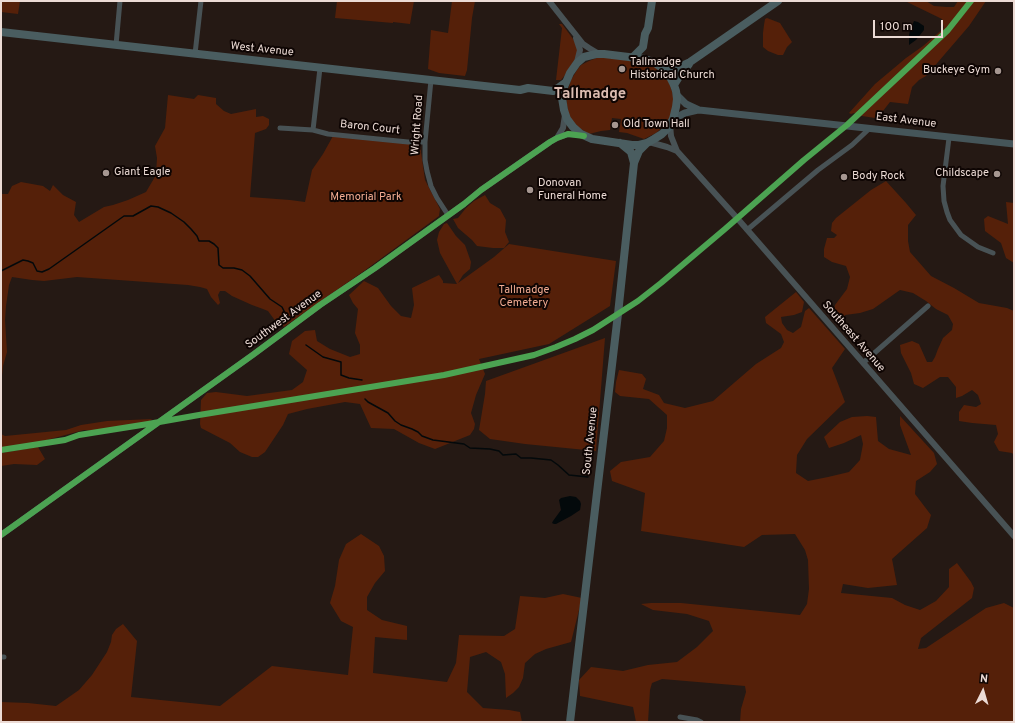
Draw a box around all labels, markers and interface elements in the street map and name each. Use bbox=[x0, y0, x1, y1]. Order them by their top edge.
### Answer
scale bar bbox=[875, 12, 945, 38]
text: 100 m bbox=[880, 19, 913, 35]
street label: West Avenue bbox=[230, 40, 294, 60]
place label: Tallmadge Historical Church bbox=[630, 56, 715, 82]
marker: Tallmadge Historical Church bbox=[617, 64, 627, 74]
place label: Buckeye Gym bbox=[923, 64, 990, 78]
marker: Buckeye Gym bbox=[993, 66, 1003, 76]
district label: Tallmadge bbox=[554, 86, 626, 104]
street label: Wright Road bbox=[409, 95, 427, 155]
street label: East Avenue bbox=[875, 111, 937, 131]
street label: Baron Court bbox=[339, 118, 401, 138]
place label: Old Town Hall bbox=[623, 118, 690, 132]
marker: Old Town Hall bbox=[610, 120, 620, 130]
place label: Giant Eagle bbox=[114, 166, 171, 180]
place label: Childscape bbox=[935, 167, 989, 181]
marker: Giant Eagle bbox=[101, 168, 111, 178]
marker: Childscape bbox=[992, 169, 1002, 179]
place label: Body Rock bbox=[852, 170, 905, 184]
marker: Body Rock bbox=[839, 172, 849, 182]
place label: Donovan Funeral Home bbox=[538, 177, 607, 203]
marker: Donovan Funeral Home bbox=[525, 185, 535, 195]
park label: Memorial Park bbox=[330, 191, 402, 205]
park label: Tallmadge Cemetery bbox=[499, 284, 549, 310]
street label: Southwest Avenue bbox=[243, 288, 325, 352]
street label: Southeast Avenue bbox=[819, 299, 887, 375]
street label: South Avenue bbox=[581, 406, 601, 476]
north arrow bbox=[963, 671, 1003, 711]
text: N bbox=[979, 672, 989, 686]

